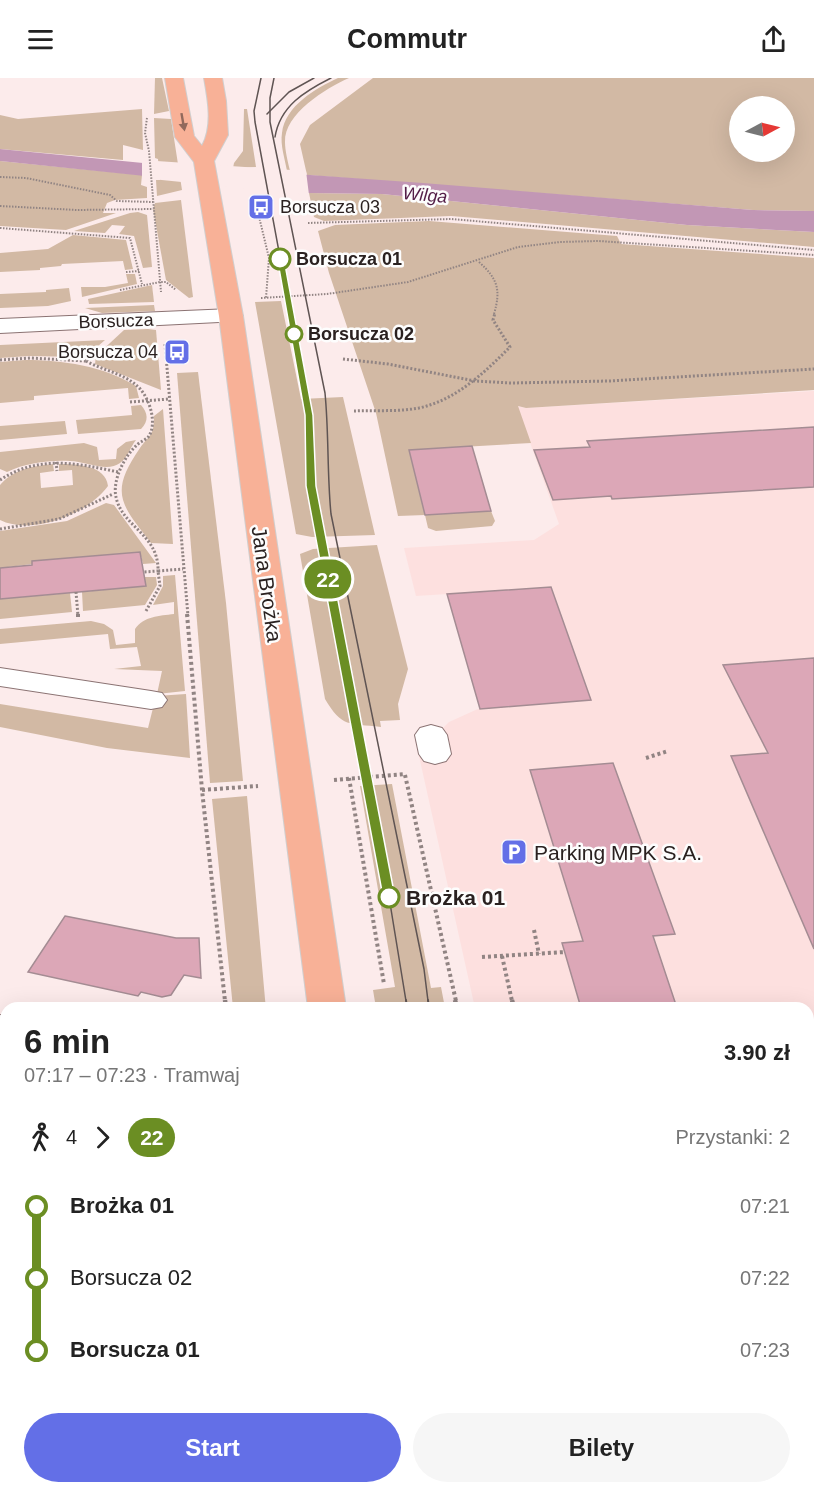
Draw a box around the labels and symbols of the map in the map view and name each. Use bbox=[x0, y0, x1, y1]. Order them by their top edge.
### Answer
north arrow bbox=[729, 96, 795, 162]
one-way arrow bbox=[178, 113, 187, 132]
water label: Wilga bbox=[402, 183, 448, 207]
bus stop icon: Borsucza 03 bbox=[246, 192, 276, 222]
place label: Borsucza 03 bbox=[280, 197, 380, 217]
marker: Borsucza 01 bbox=[269, 248, 291, 270]
place label: Borsucza 01 bbox=[296, 249, 402, 269]
street label: Borsucza bbox=[78, 310, 155, 332]
place label: Borsucza 02 bbox=[308, 324, 414, 344]
marker: Borsucza 02 bbox=[285, 325, 303, 343]
bus stop icon: Borsucza 04 bbox=[162, 337, 192, 367]
place label: Borsucza 04 bbox=[58, 342, 158, 362]
street label: Jana Brożka bbox=[247, 525, 287, 644]
line badge: 22 bbox=[301, 560, 355, 598]
parking icon: Parking MPK S.A. bbox=[499, 837, 529, 867]
place label: Parking MPK S.A. bbox=[534, 841, 702, 864]
marker: Brożka 01 bbox=[378, 886, 400, 908]
place label: Brożka 01 bbox=[406, 886, 506, 909]

